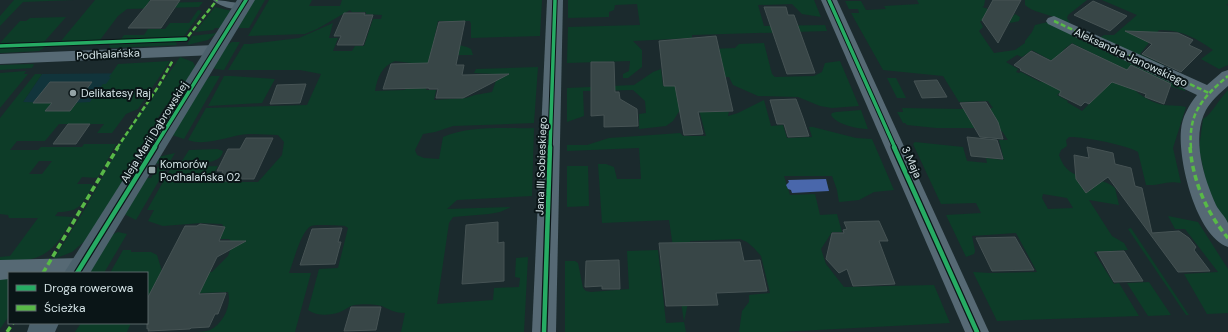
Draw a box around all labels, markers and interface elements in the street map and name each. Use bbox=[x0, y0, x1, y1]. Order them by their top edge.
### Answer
street label: Aleksandra Janowskiego bbox=[1072, 24, 1190, 90]
street label: Podhalańska bbox=[76, 45, 140, 63]
street label: Aleja Marii Dąbrowskiej bbox=[117, 79, 191, 185]
place label: Delikatesy Raj bbox=[81, 86, 151, 100]
marker: Delikatesy Raj bbox=[68, 88, 78, 98]
street label: Jana III Sobieskiego bbox=[532, 117, 550, 215]
street label: 3 Maja bbox=[899, 144, 925, 180]
place label: Komorów Podhalańska 02 bbox=[160, 157, 240, 184]
marker: Komorów Podhalańska 02 bbox=[147, 165, 157, 175]
legend bbox=[8, 272, 148, 324]
text: Droga rowerowa bbox=[44, 280, 133, 296]
text: Ścieżka bbox=[44, 300, 86, 316]

